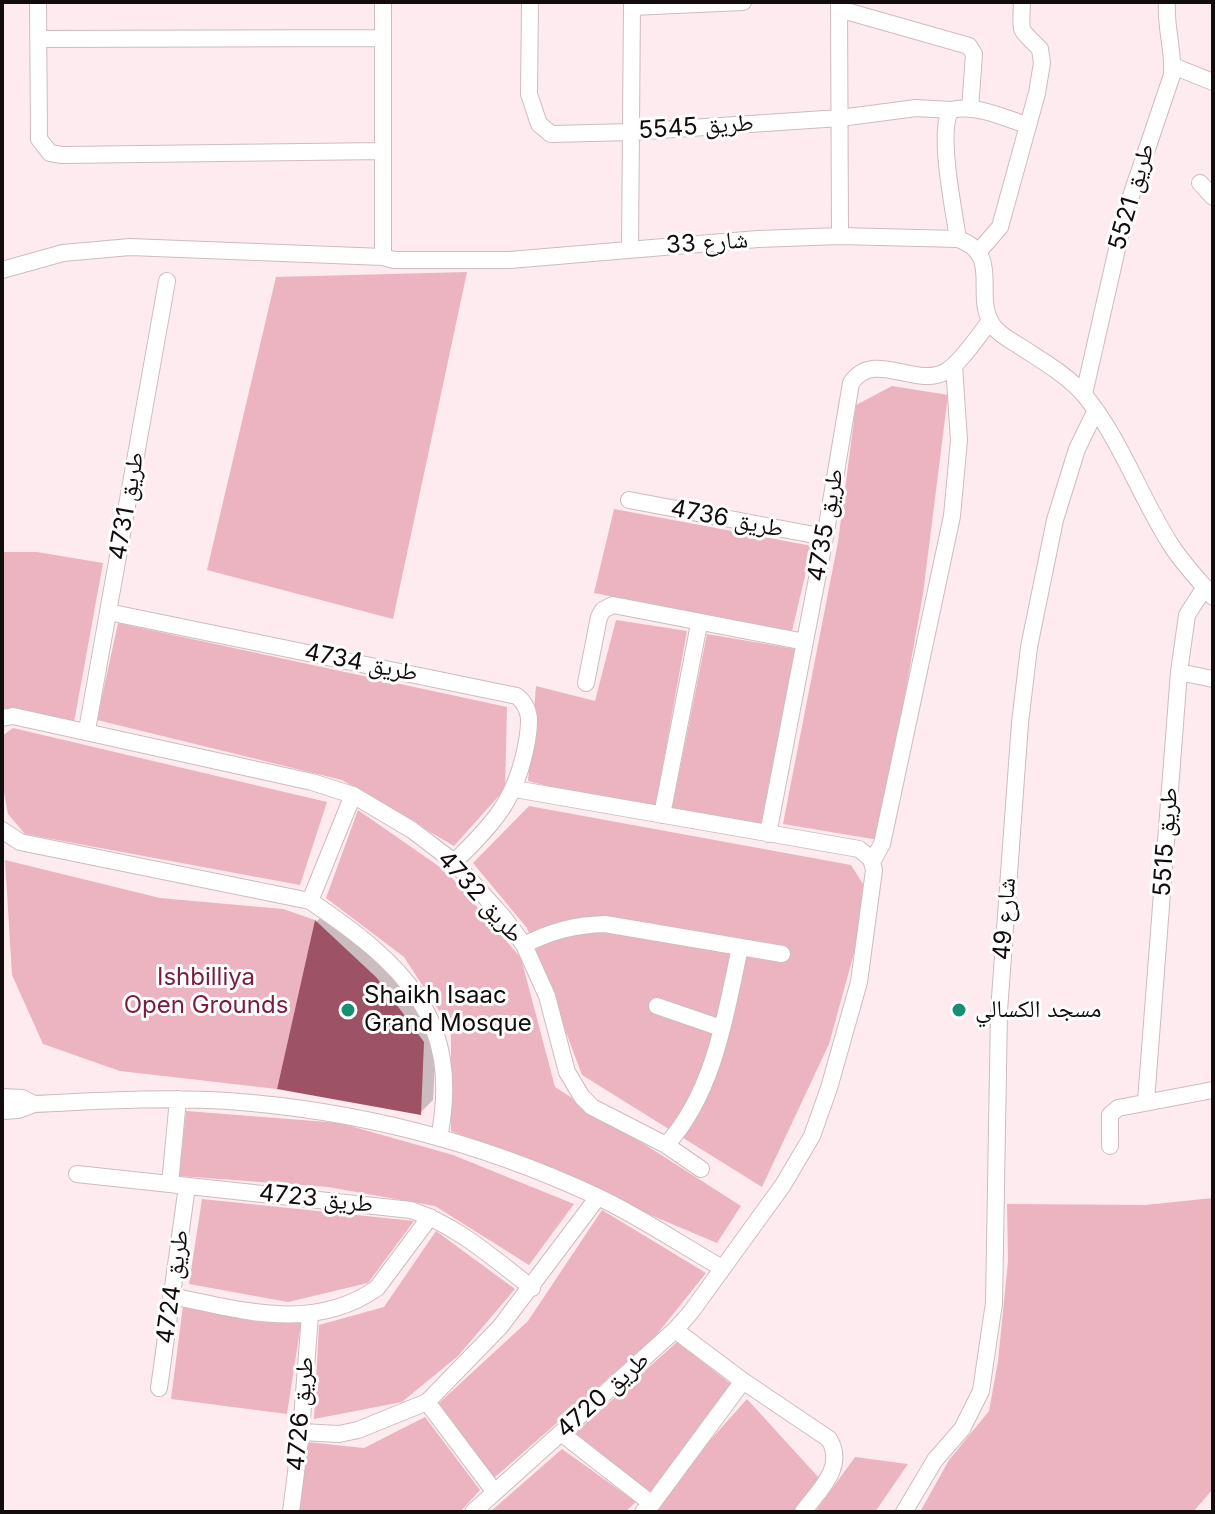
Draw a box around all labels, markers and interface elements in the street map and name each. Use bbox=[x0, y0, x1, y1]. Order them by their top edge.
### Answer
street label: طريق 5545 bbox=[638, 109, 754, 145]
street label: طريق 5521 bbox=[1103, 140, 1161, 254]
street label: شارع 33 bbox=[665, 226, 749, 260]
street label: طريق 4731 bbox=[103, 450, 151, 562]
street label: طريق 4735 bbox=[802, 466, 850, 584]
street label: طريق 4736 bbox=[668, 494, 786, 544]
street label: طريق 4734 bbox=[302, 638, 420, 688]
street label: طريق 5515 bbox=[1148, 786, 1184, 898]
street label: طريق 4732 bbox=[431, 845, 529, 949]
street label: شارع 49 bbox=[988, 877, 1022, 961]
park label: Ishbilliya Open Grounds bbox=[124, 964, 288, 1020]
place label: Shaikh Isaac Grand Mosque bbox=[364, 982, 532, 1038]
place label: مسجد الكسالي bbox=[975, 996, 1101, 1024]
marker: Shaikh Isaac Grand Mosque bbox=[339, 1001, 357, 1019]
marker: مسجد الكسالي bbox=[950, 1001, 968, 1019]
street label: طريق 4723 bbox=[258, 1179, 374, 1219]
street label: طريق 4724 bbox=[151, 1228, 195, 1346]
street label: طريق 4720 bbox=[551, 1346, 655, 1444]
street label: طريق 4726 bbox=[282, 1356, 320, 1472]

